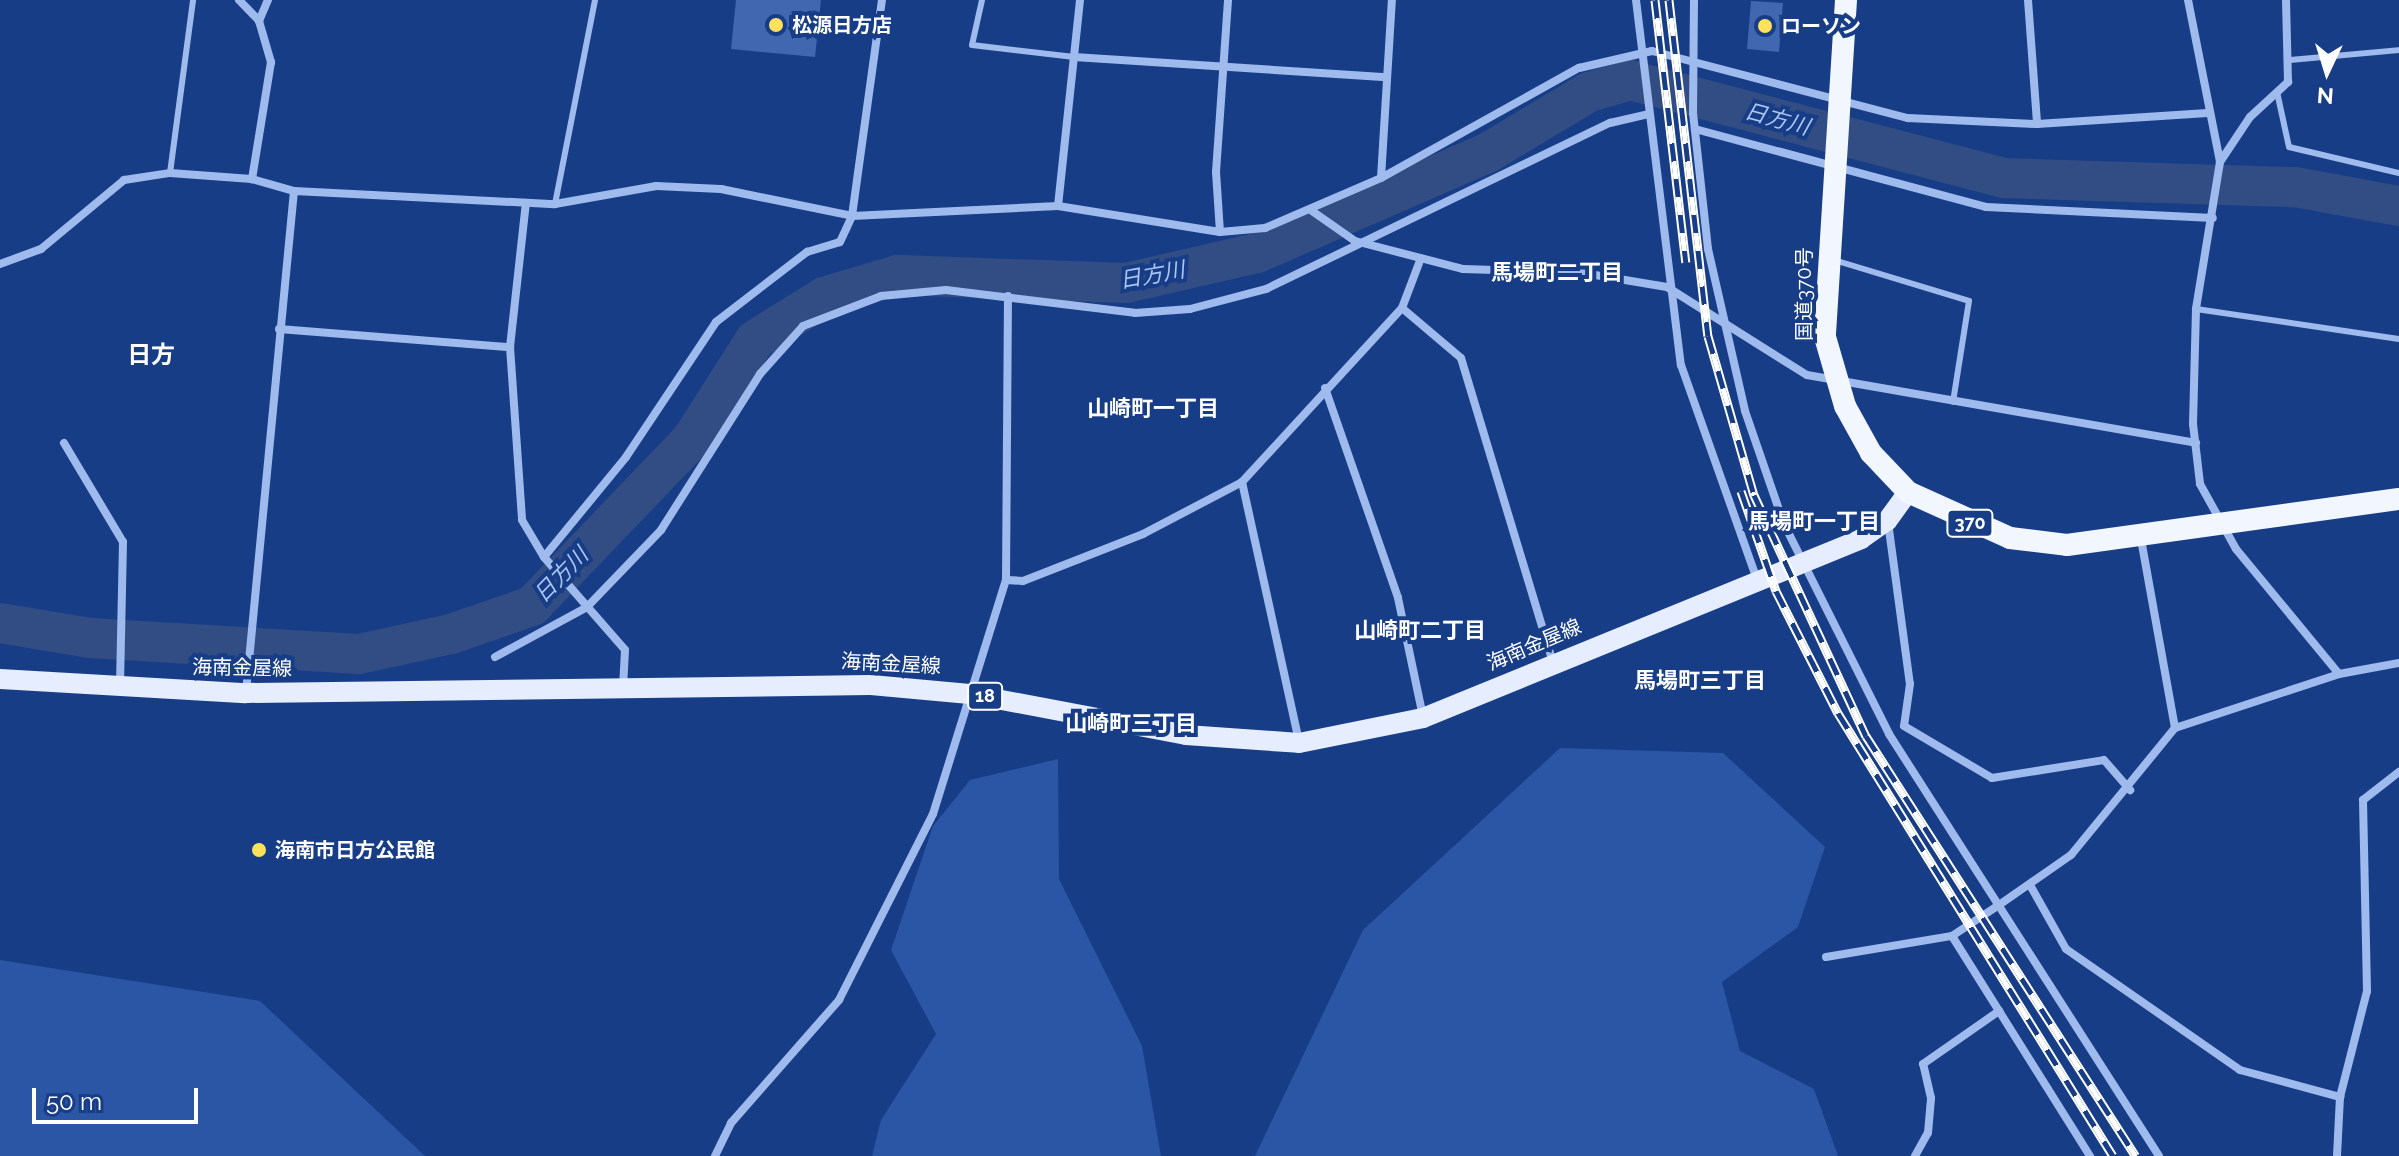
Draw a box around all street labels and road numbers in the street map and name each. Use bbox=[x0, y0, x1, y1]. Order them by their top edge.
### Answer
street label: 国道370号 bbox=[1792, 247, 1816, 341]
road number: 370 bbox=[1946, 509, 1994, 537]
street label: 海南金屋線 bbox=[1483, 614, 1585, 676]
street label: 海南金屋線 bbox=[840, 649, 942, 679]
street label: 海南金屋線 bbox=[192, 655, 292, 681]
road number: 18 bbox=[967, 682, 1003, 710]

